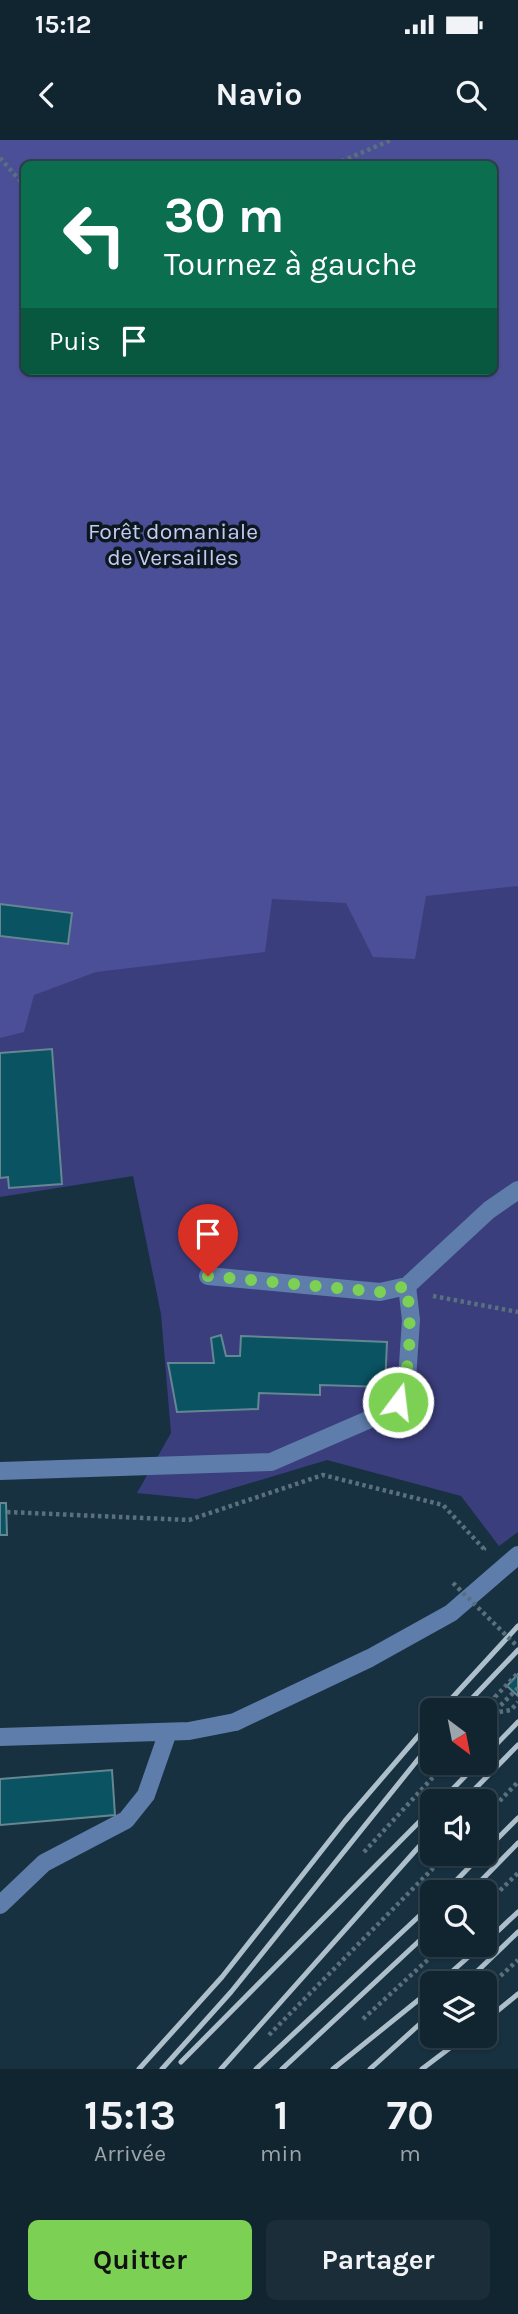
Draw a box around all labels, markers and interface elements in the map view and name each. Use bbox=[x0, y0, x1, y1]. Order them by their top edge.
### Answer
text: 15:12 bbox=[35, 9, 91, 40]
icon: back bbox=[28, 76, 66, 114]
text: Navio bbox=[216, 76, 302, 113]
icon: search bbox=[452, 76, 490, 114]
text: 30 m bbox=[164, 187, 284, 244]
icon: left bbox=[49, 189, 140, 280]
text: Tournez à gauche bbox=[164, 246, 417, 283]
icon: arrive bbox=[115, 322, 153, 360]
text: Puis bbox=[49, 326, 101, 357]
park label: Forêt domaniale de Versailles bbox=[88, 518, 258, 571]
pin bbox=[178, 1204, 238, 1276]
icon: arrive bbox=[189, 1215, 227, 1253]
position arrow bbox=[361, 1365, 435, 1439]
north arrow bbox=[420, 1698, 497, 1774]
map controls bbox=[420, 1698, 497, 2048]
button: sound bbox=[420, 1789, 497, 1866]
button: search bbox=[420, 1880, 497, 1957]
button: layers bbox=[420, 1971, 497, 2048]
text: 15:13 bbox=[84, 2090, 176, 2140]
text: 1 bbox=[274, 2090, 289, 2140]
text: 70 bbox=[386, 2090, 434, 2140]
text: Arrivée bbox=[94, 2140, 166, 2167]
text: min bbox=[260, 2140, 302, 2167]
text: m bbox=[399, 2140, 421, 2167]
button: Quitter bbox=[28, 2220, 252, 2300]
button: Partager bbox=[266, 2220, 490, 2300]

